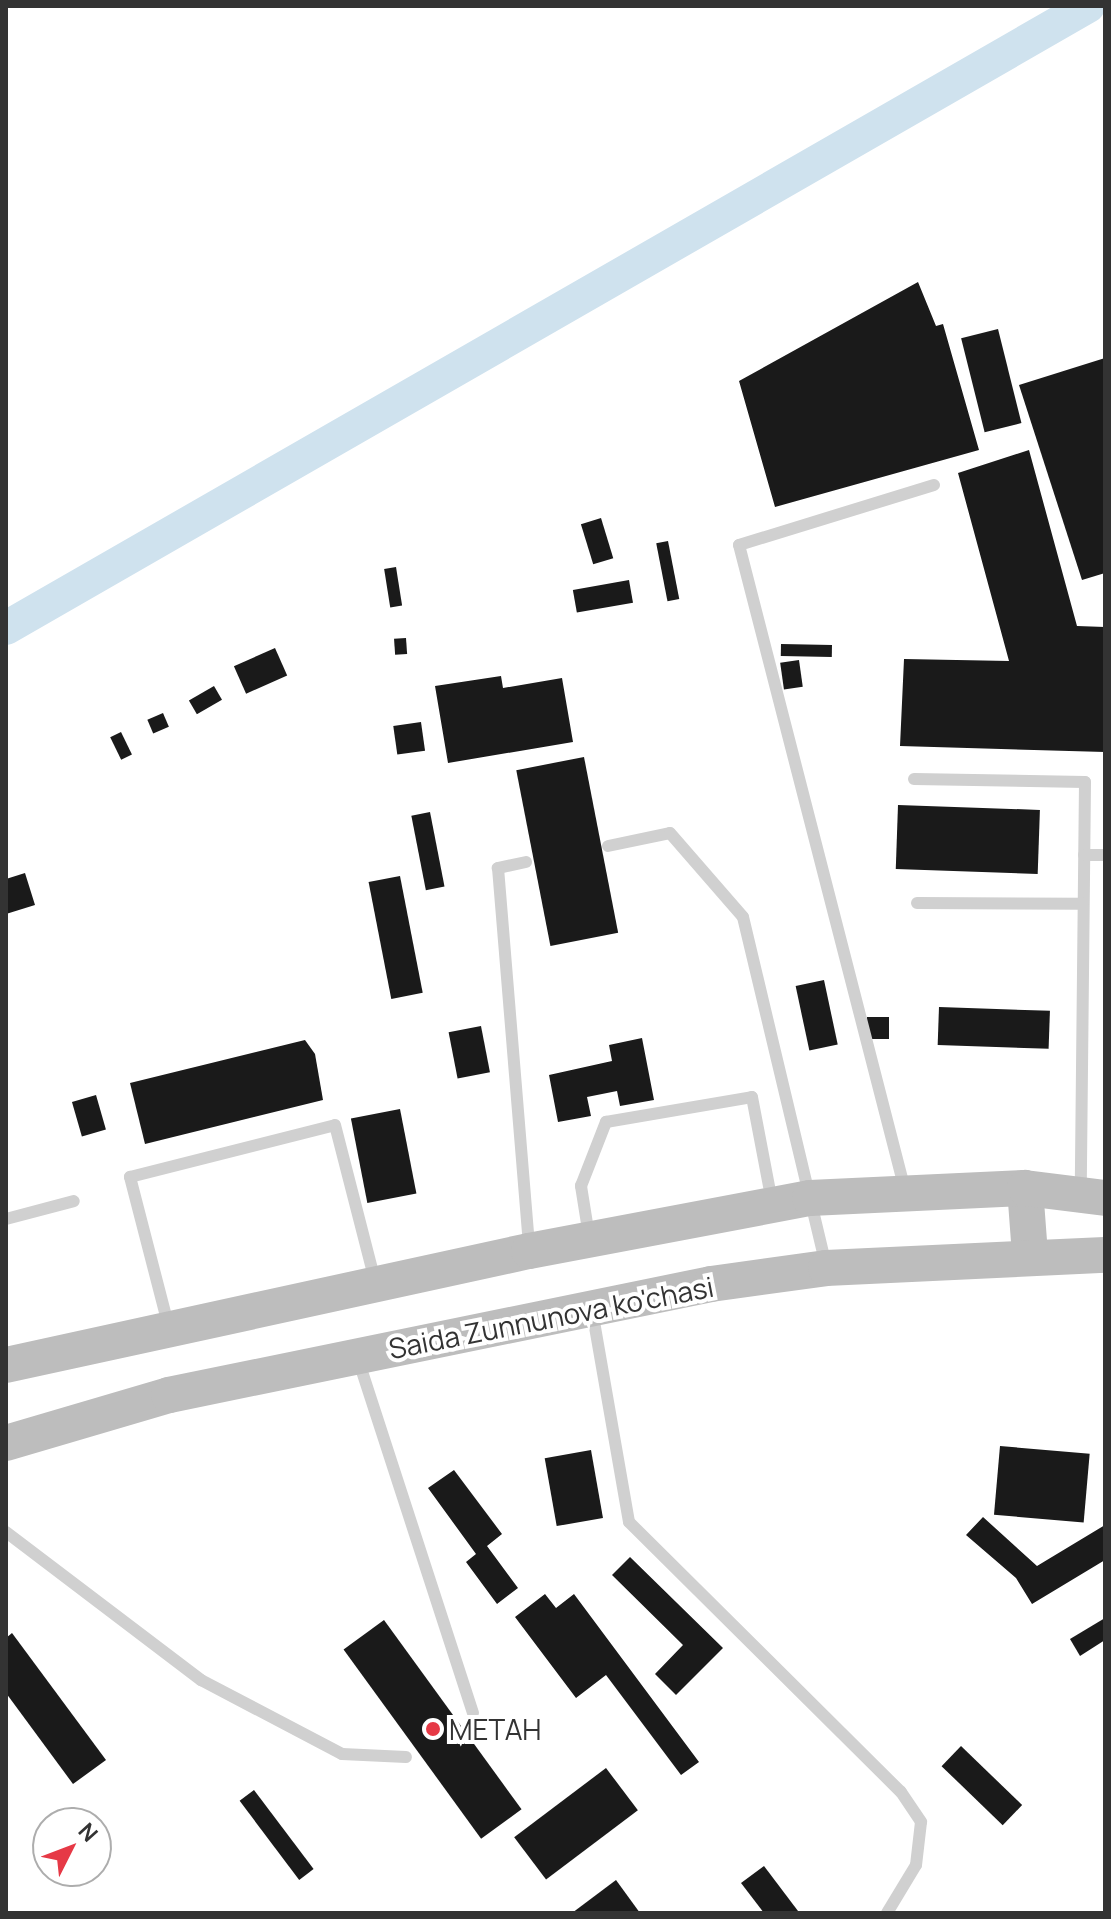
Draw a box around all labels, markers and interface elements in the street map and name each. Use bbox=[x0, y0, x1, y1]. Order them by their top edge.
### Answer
street label: Saida Zunnunova ko'chasi bbox=[386, 1269, 716, 1365]
place label: МЕТАН bbox=[449, 1712, 542, 1746]
marker: МЕТАН bbox=[424, 1720, 442, 1738]
north arrow bbox=[32, 1807, 112, 1887]
text: N bbox=[72, 1816, 105, 1848]

